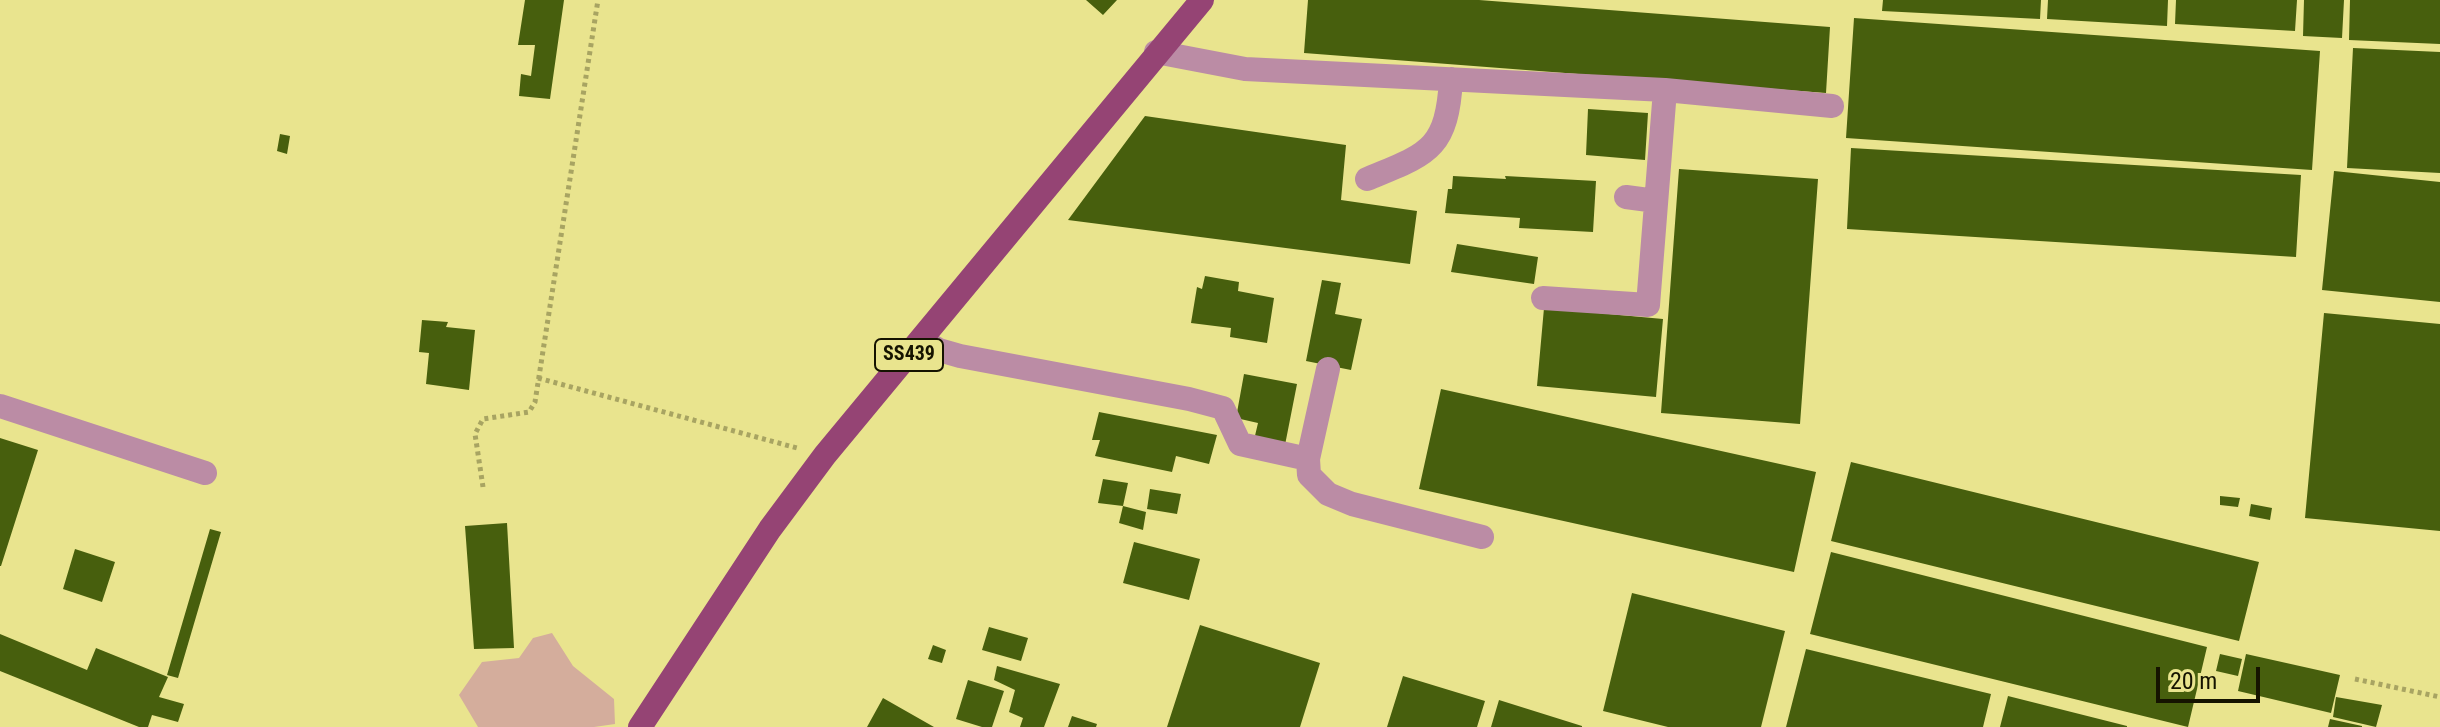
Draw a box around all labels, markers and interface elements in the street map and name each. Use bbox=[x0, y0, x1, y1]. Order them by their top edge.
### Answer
road number: SS439 bbox=[875, 339, 943, 371]
scale bar bbox=[2160, 651, 2264, 701]
text: 20 m bbox=[2170, 667, 2217, 695]

